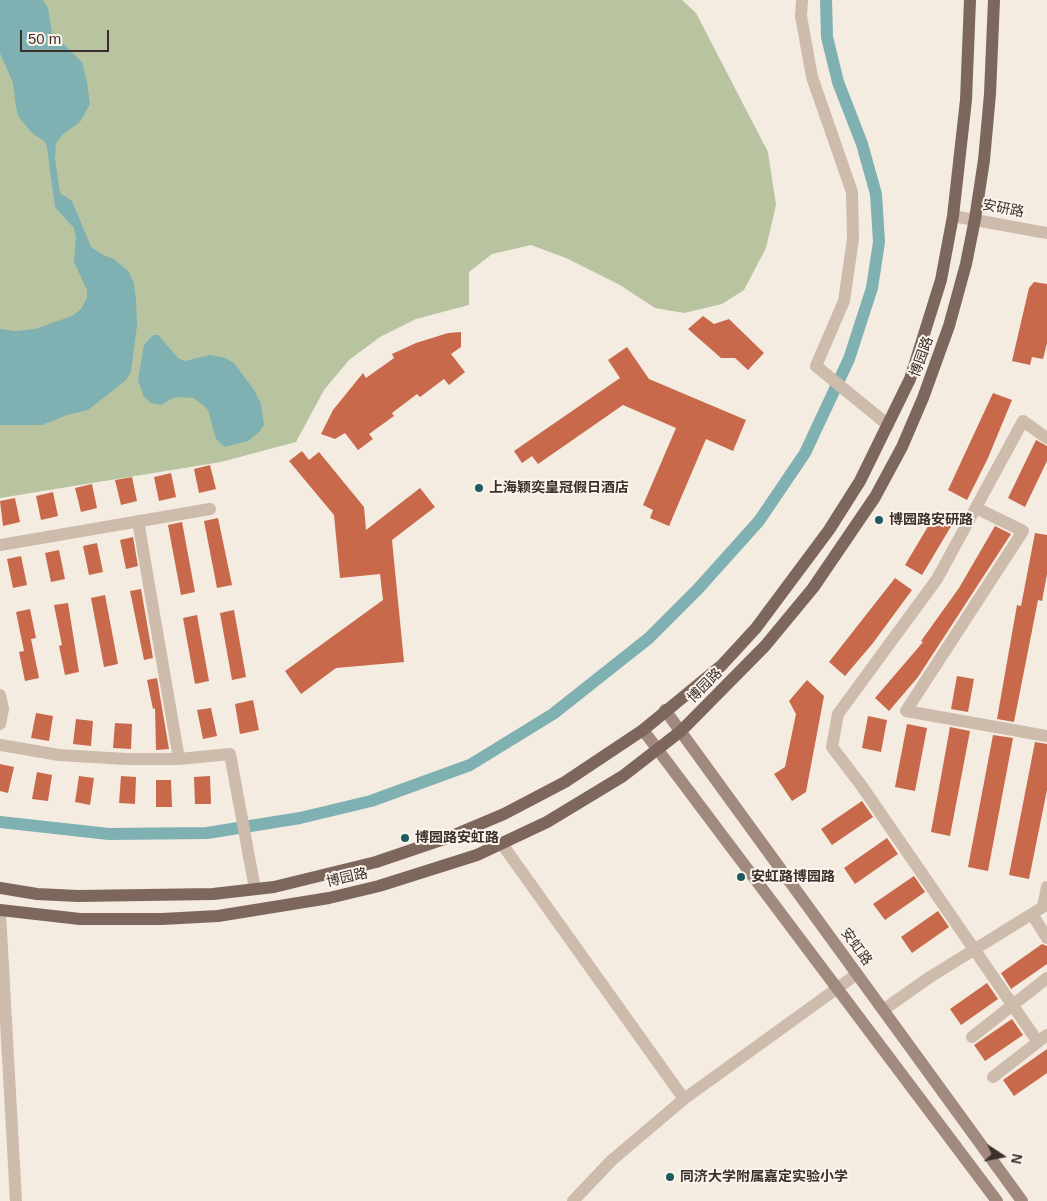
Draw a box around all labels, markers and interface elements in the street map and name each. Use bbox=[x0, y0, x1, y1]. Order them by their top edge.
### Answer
scale bar bbox=[22, 20, 111, 52]
text: 50 m bbox=[28, 30, 61, 47]
street label: 安研路 bbox=[981, 197, 1025, 221]
street label: 博园路 bbox=[907, 334, 937, 380]
place label: 上海颖奕皇冠假日酒店 bbox=[489, 480, 629, 496]
marker: 上海颖奕皇冠假日酒店 bbox=[473, 482, 485, 494]
place label: 博园路安研路 bbox=[889, 512, 973, 528]
marker: 博园路安研路 bbox=[873, 514, 885, 526]
street label: 博园路 bbox=[684, 665, 726, 707]
place label: 博园路安虹路 bbox=[415, 830, 499, 846]
marker: 博园路安虹路 bbox=[399, 832, 411, 844]
street label: 博园路 bbox=[325, 865, 369, 891]
place label: 安虹路博园路 bbox=[751, 869, 835, 885]
marker: 安虹路博园路 bbox=[735, 871, 747, 883]
street label: 安虹路 bbox=[837, 925, 875, 969]
north arrow bbox=[977, 1131, 1027, 1181]
text: N bbox=[1008, 1152, 1026, 1165]
place label: 同济大学附属嘉定实验小学 bbox=[680, 1169, 848, 1185]
marker: 同济大学附属嘉定实验小学 bbox=[664, 1171, 676, 1183]

